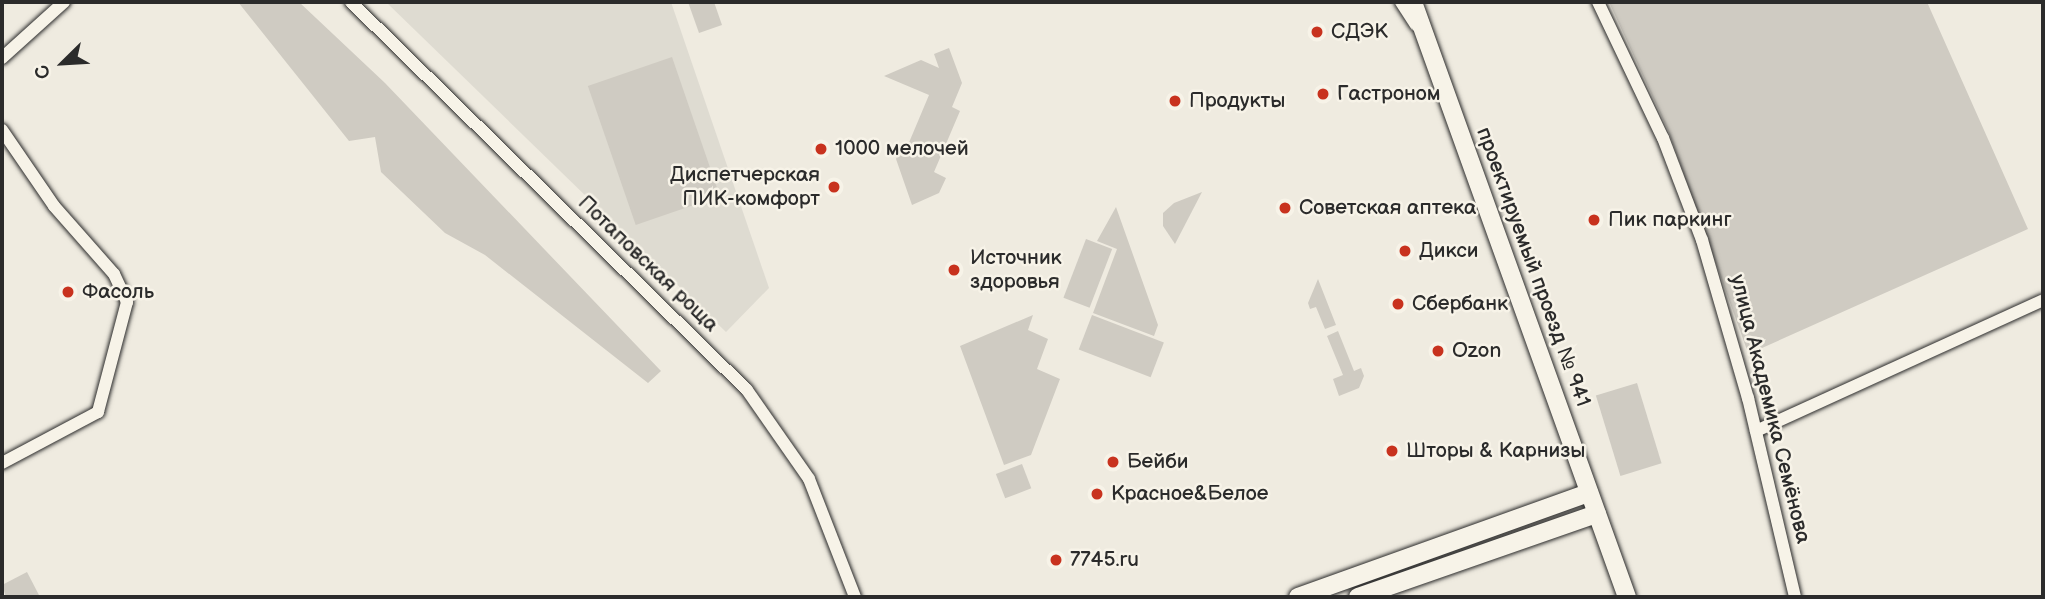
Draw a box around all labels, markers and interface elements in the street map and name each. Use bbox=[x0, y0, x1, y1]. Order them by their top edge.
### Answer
place label: СДЭК bbox=[1331, 19, 1388, 45]
marker: СДЭК bbox=[1309, 24, 1325, 40]
north arrow bbox=[28, 28, 98, 98]
text: С bbox=[30, 61, 57, 82]
place label: Гастроном bbox=[1337, 81, 1441, 107]
marker: Гастроном bbox=[1315, 86, 1331, 102]
place label: Продукты bbox=[1189, 88, 1285, 114]
marker: Продукты bbox=[1167, 93, 1183, 109]
street label: проектируемый проезд № 941 bbox=[1471, 124, 1595, 410]
place label: 1000 мелочей bbox=[835, 136, 969, 162]
marker: 1000 мелочей bbox=[813, 141, 829, 157]
place label: Диспетчерская ПИК-комфорт bbox=[670, 162, 820, 212]
marker: Диспетчерская ПИК-комфорт bbox=[826, 179, 842, 195]
street label: Потаповская роща bbox=[573, 191, 723, 337]
place label: Советская аптека bbox=[1299, 195, 1476, 221]
marker: Советская аптека bbox=[1277, 200, 1293, 216]
place label: Пик паркинг bbox=[1608, 207, 1732, 233]
marker: Пик паркинг bbox=[1586, 212, 1602, 228]
place label: Дикси bbox=[1419, 238, 1478, 264]
marker: Дикси bbox=[1397, 243, 1413, 259]
place label: Источник здоровья bbox=[970, 245, 1062, 295]
marker: Источник здоровья bbox=[944, 260, 964, 280]
street label: улица Академика Семёнова bbox=[1724, 272, 1816, 546]
place label: Фасоль bbox=[82, 279, 154, 305]
marker: Фасоль bbox=[60, 284, 76, 300]
place label: Сбербанк bbox=[1412, 291, 1508, 317]
marker: Сбербанк bbox=[1390, 296, 1406, 312]
place label: Ozon bbox=[1452, 338, 1501, 364]
marker: Ozon bbox=[1430, 343, 1446, 359]
place label: Шторы & Карнизы bbox=[1406, 438, 1585, 464]
marker: Шторы & Карнизы bbox=[1384, 443, 1400, 459]
place label: Бейби bbox=[1127, 449, 1188, 475]
marker: Бейби bbox=[1105, 454, 1121, 470]
place label: Красное&Белое bbox=[1111, 481, 1268, 507]
marker: Красное&Белое bbox=[1089, 486, 1105, 502]
place label: 7745.ru bbox=[1070, 547, 1139, 573]
marker: 7745.ru bbox=[1048, 552, 1064, 568]

